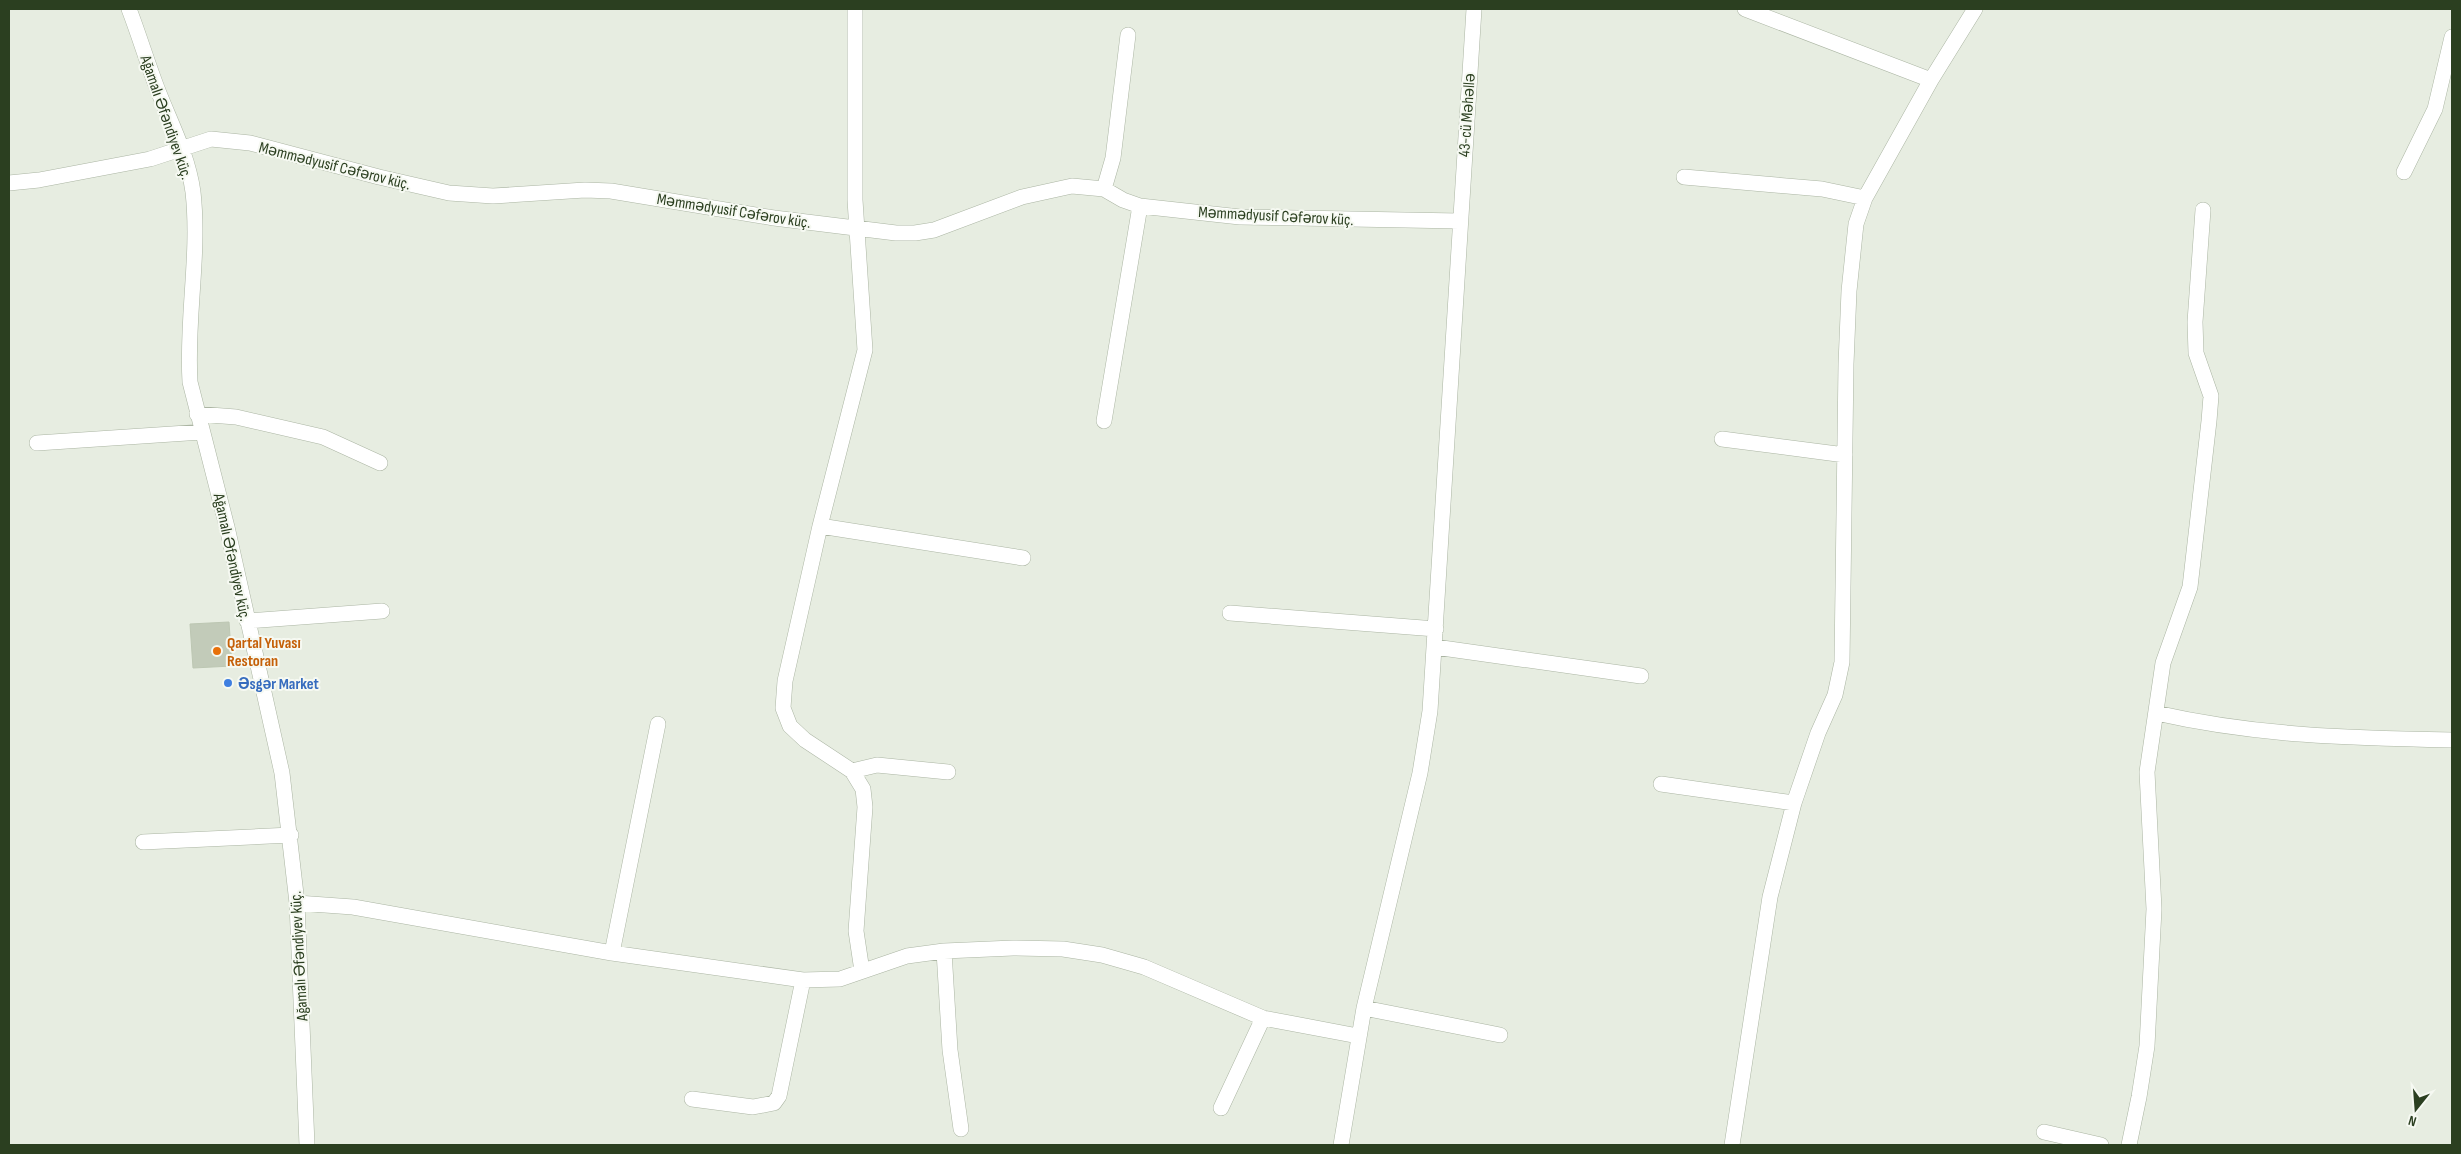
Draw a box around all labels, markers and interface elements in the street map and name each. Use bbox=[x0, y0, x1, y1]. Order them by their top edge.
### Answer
street label: Ağamalı Əfəndiyev küç. bbox=[135, 52, 196, 182]
street label: 43-cü Məhəllə bbox=[1455, 72, 1480, 158]
street label: Məmmədyusif Cəfərov küç. bbox=[257, 138, 412, 194]
street label: Məmmədyusif Cəfərov küç. bbox=[655, 190, 812, 233]
street label: Məmmədyusif Cəfərov küç. bbox=[1198, 203, 1354, 230]
street label: Ağamalı Əfəndiyev küç. bbox=[209, 491, 254, 623]
place label: Qartal Yuvası Restoran bbox=[227, 634, 301, 671]
marker: Qartal Yuvası Restoran bbox=[211, 645, 223, 657]
place label: Əsgər Market bbox=[238, 675, 319, 694]
marker: Əsgər Market bbox=[222, 677, 234, 689]
street label: Ağamalı Əfəndiyev küç. bbox=[287, 890, 312, 1022]
north arrow bbox=[2391, 1084, 2441, 1134]
text: N bbox=[2406, 1112, 2418, 1130]

